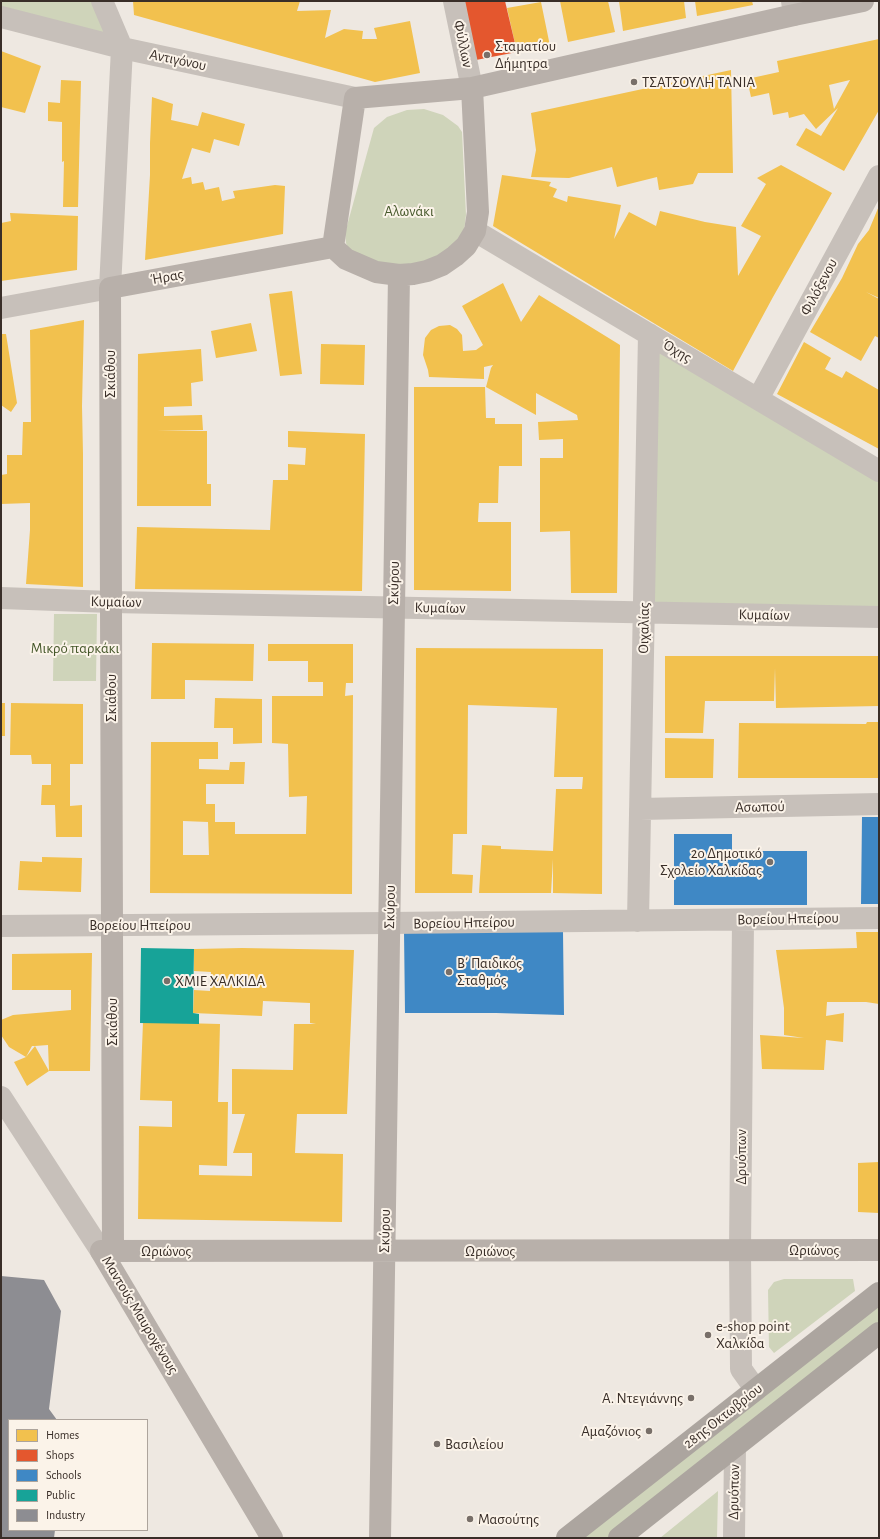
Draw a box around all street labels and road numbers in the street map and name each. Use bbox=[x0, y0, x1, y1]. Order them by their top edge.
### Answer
street label: Φύλλων bbox=[449, 19, 477, 69]
street label: Αντιγόνου bbox=[148, 45, 208, 75]
street label: Φιλόξενου bbox=[796, 255, 842, 319]
street label: Ήρας bbox=[149, 265, 185, 289]
street label: Όχης bbox=[659, 335, 695, 367]
street label: Σκιάθου bbox=[101, 350, 119, 398]
street label: Σκύρου bbox=[385, 561, 403, 605]
street label: Κυμαίων bbox=[90, 593, 142, 611]
street label: Κυμαίων bbox=[414, 599, 466, 617]
street label: Οιχαλίας bbox=[635, 602, 653, 654]
street label: Κυμαίων bbox=[738, 606, 790, 624]
street label: Σκιάθου bbox=[102, 674, 120, 722]
street label: Ασωπού bbox=[735, 798, 785, 816]
street label: Σκύρου bbox=[381, 885, 399, 929]
street label: Βορείου Ηπείρου bbox=[737, 909, 839, 929]
street label: Βορείου Ηπείρου bbox=[413, 913, 515, 933]
street label: Βορείου Ηπείρου bbox=[89, 916, 191, 934]
street label: Σκιάθου bbox=[103, 998, 121, 1046]
street label: Δρυόπων bbox=[732, 1129, 750, 1185]
street label: Σκύρου bbox=[376, 1209, 394, 1253]
street label: Ωριώνος bbox=[789, 1241, 839, 1259]
street label: Ωριώνος bbox=[141, 1242, 191, 1260]
street label: Ωριώνος bbox=[465, 1242, 515, 1260]
street label: Μαντούς Μαυρογένους bbox=[98, 1253, 182, 1377]
street label: 28ης Οκτωβρίου bbox=[680, 1380, 766, 1452]
street label: Δρυόπων bbox=[725, 1464, 743, 1520]

